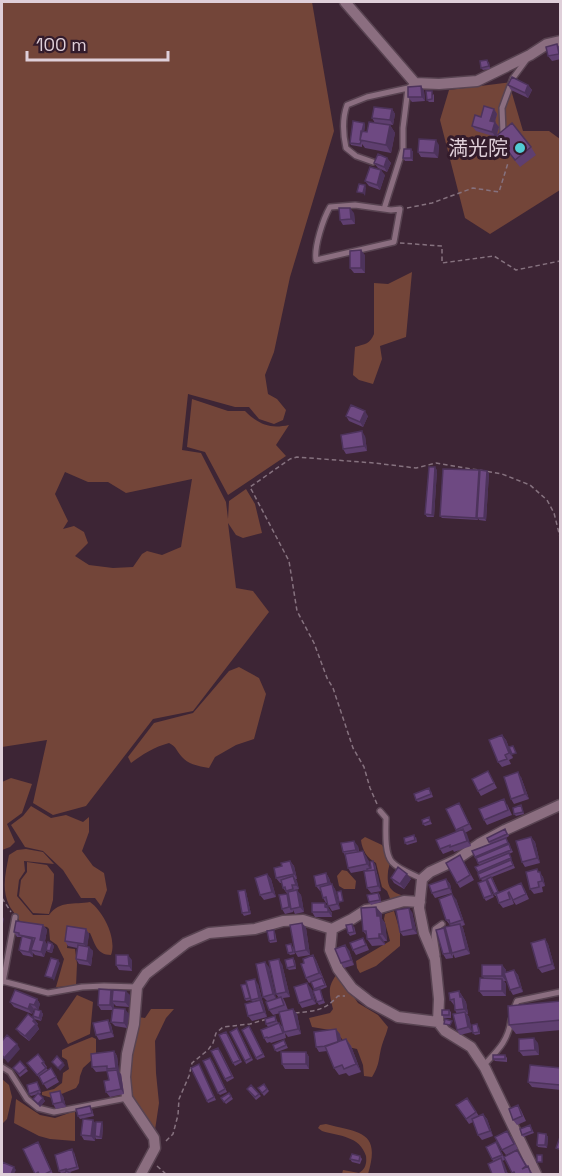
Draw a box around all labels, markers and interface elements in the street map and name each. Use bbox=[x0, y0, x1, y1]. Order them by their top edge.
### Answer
scale bar bbox=[27, 24, 168, 62]
text: 100 m bbox=[36, 33, 87, 56]
place label: 満光院 bbox=[448, 135, 508, 161]
marker: 満光院 bbox=[513, 141, 527, 155]

